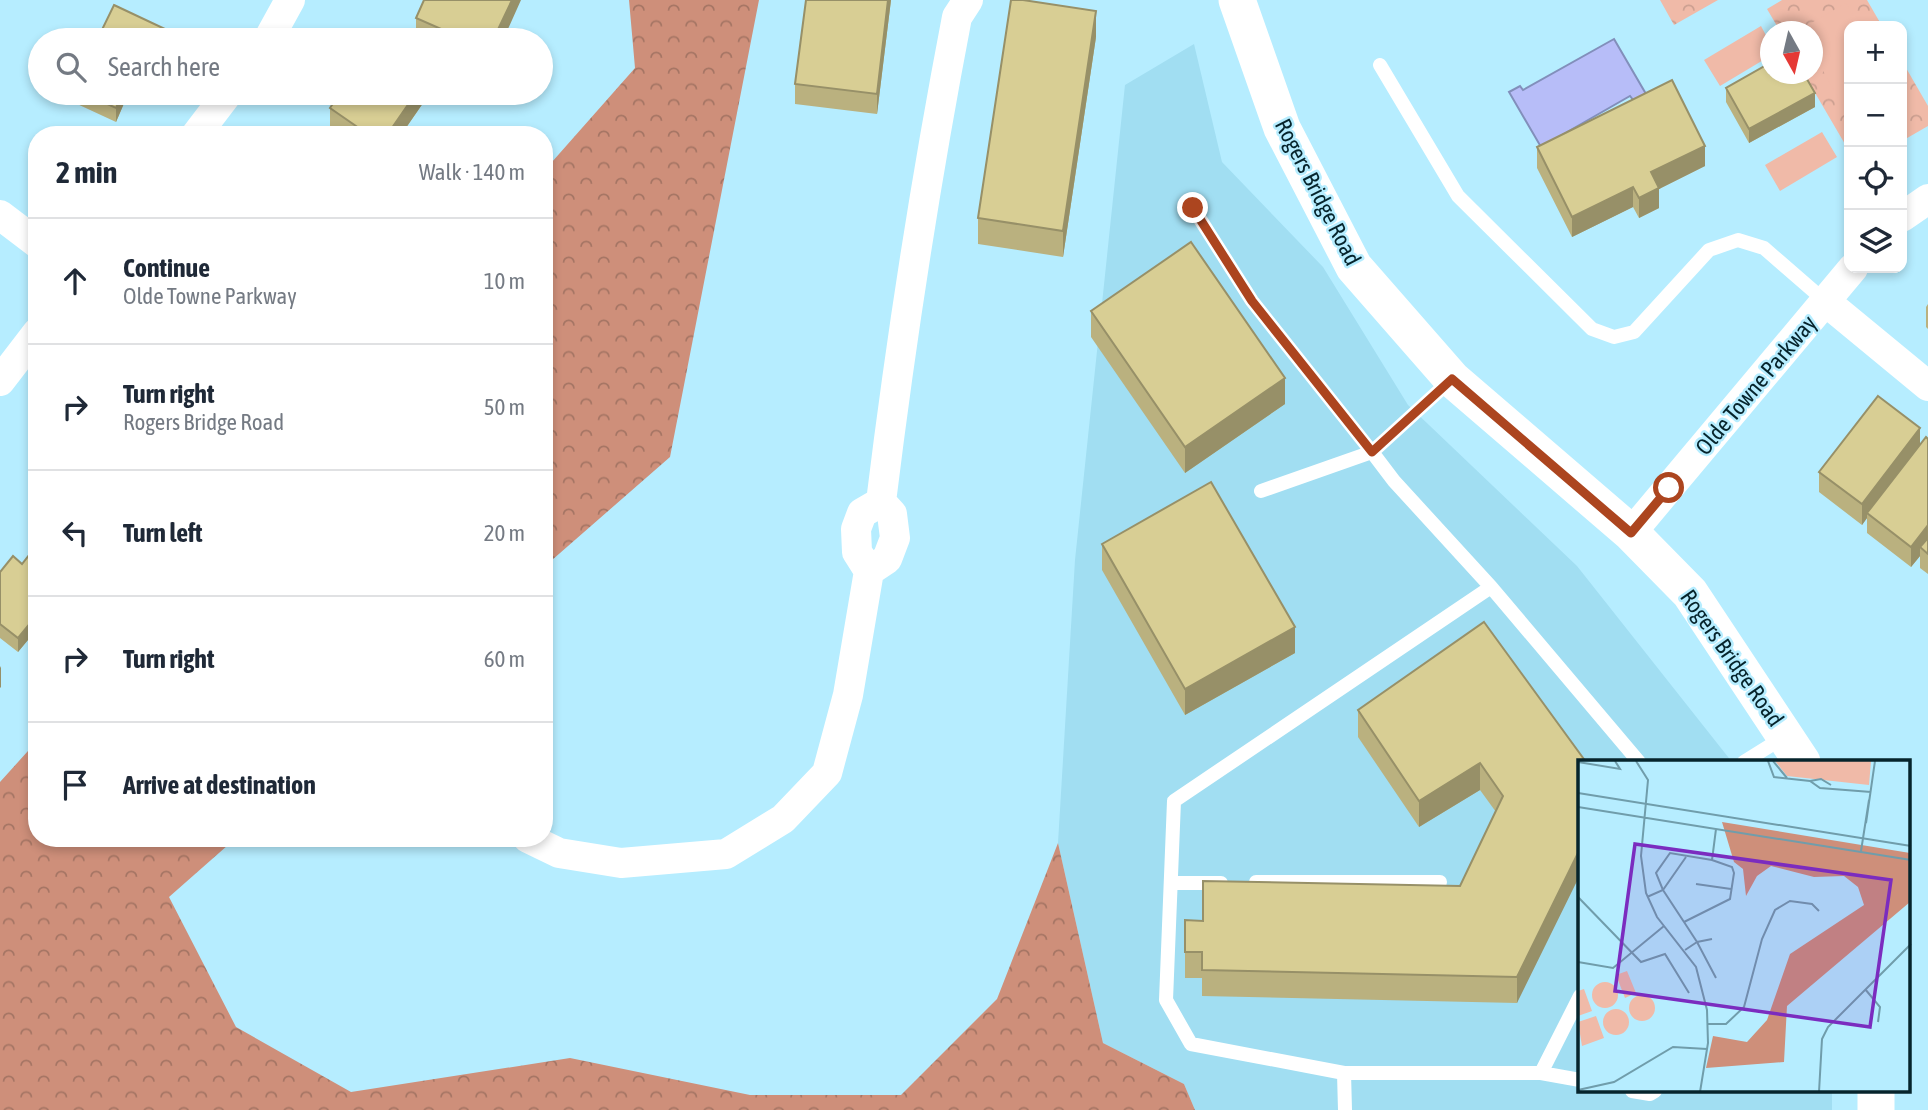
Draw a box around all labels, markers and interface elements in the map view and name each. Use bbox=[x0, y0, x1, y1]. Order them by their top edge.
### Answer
north arrow bbox=[1760, 21, 1823, 84]
map controls bbox=[1844, 21, 1907, 273]
button: + bbox=[1844, 21, 1907, 84]
search box bbox=[28, 28, 553, 105]
icon: search bbox=[52, 48, 90, 86]
text: Search here bbox=[108, 52, 220, 82]
button: − bbox=[1844, 84, 1907, 147]
street label: Rogers Bridge Road bbox=[1270, 114, 1366, 270]
button: locate bbox=[1844, 147, 1907, 210]
text: 2 min bbox=[56, 155, 117, 189]
text: Walk · 140 m bbox=[419, 159, 525, 185]
route end bbox=[1177, 192, 1208, 223]
button: layers bbox=[1844, 210, 1907, 273]
text: Continue bbox=[123, 253, 210, 283]
icon: ahead bbox=[56, 262, 94, 300]
text: 10 m bbox=[484, 268, 525, 294]
text: Olde Towne Parkway bbox=[123, 283, 297, 309]
street label: Olde Towne Parkway bbox=[1690, 310, 1822, 460]
text: Turn right bbox=[123, 379, 214, 409]
icon: right bbox=[56, 388, 94, 426]
text: 50 m bbox=[484, 394, 525, 420]
text: Rogers Bridge Road bbox=[123, 409, 284, 435]
route start bbox=[1653, 472, 1684, 503]
icon: left bbox=[56, 514, 94, 552]
text: Turn left bbox=[123, 518, 203, 548]
text: 20 m bbox=[484, 520, 525, 546]
street label: Rogers Bridge Road bbox=[1675, 585, 1789, 731]
icon: right bbox=[56, 640, 94, 678]
text: Turn right bbox=[123, 644, 214, 674]
text: 60 m bbox=[484, 646, 525, 672]
inset map bbox=[1578, 760, 1910, 1092]
icon: arrive bbox=[56, 766, 94, 804]
text: Arrive at destination bbox=[123, 770, 316, 800]

